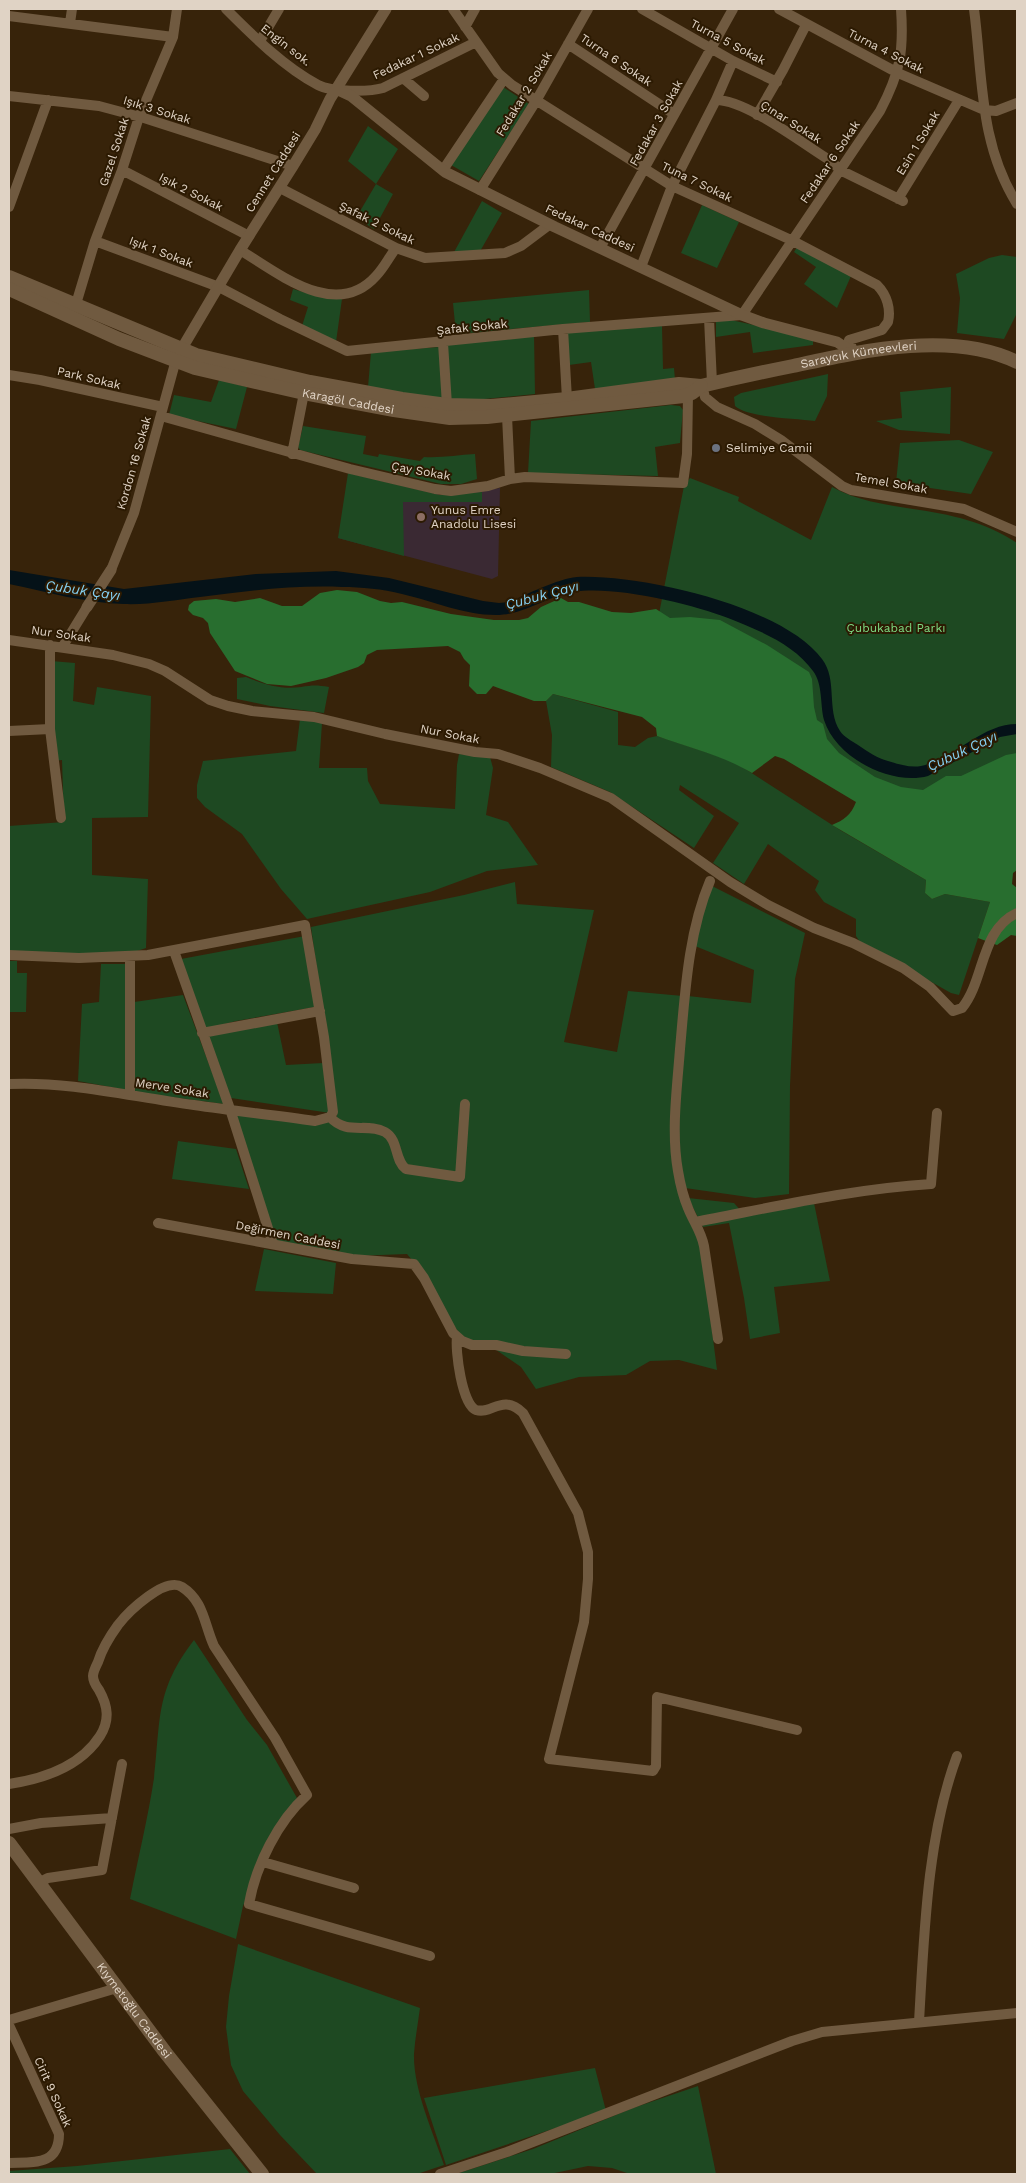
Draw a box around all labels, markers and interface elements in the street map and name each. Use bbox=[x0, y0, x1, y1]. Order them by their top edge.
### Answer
street label: Turna 5 Sokak bbox=[688, 16, 768, 68]
street label: Engin sok. bbox=[258, 21, 314, 69]
street label: Turna 4 Sokak bbox=[846, 26, 927, 76]
street label: Fedakar 1 Sokak bbox=[371, 30, 462, 82]
street label: Turna 6 Sokak bbox=[578, 31, 655, 89]
street label: Fedakar 2 Sokak bbox=[493, 49, 555, 139]
street label: Fedakar 3 Sokak bbox=[627, 77, 686, 169]
street label: Işık 3 Sokak bbox=[122, 93, 193, 127]
street label: Çınar Sokak bbox=[758, 98, 824, 146]
street label: Esin 1 Sokak bbox=[893, 108, 943, 178]
street label: Gazel Sokak bbox=[96, 116, 132, 188]
street label: Fedakar 6 Sokak bbox=[797, 118, 863, 206]
street label: Cennet Caddesi bbox=[243, 129, 303, 215]
street label: Tuna 7 Sokak bbox=[659, 159, 735, 205]
street label: Işık 2 Sokak bbox=[157, 170, 225, 214]
street label: Şafak 2 Sokak bbox=[337, 199, 417, 247]
street label: Fedakar Caddesi bbox=[543, 201, 637, 255]
street label: Işık 1 Sokak bbox=[127, 233, 195, 271]
street label: Şafak Sokak bbox=[436, 316, 508, 338]
street label: Saraycık Kümeevleri bbox=[799, 339, 917, 371]
street label: Park Sokak bbox=[56, 364, 122, 392]
street label: Karagöl Caddesi bbox=[301, 386, 395, 417]
street label: Kordon 16 Sokak bbox=[114, 415, 154, 511]
place label: Selimiye Camii bbox=[726, 441, 812, 455]
marker: Selimiye Camii bbox=[710, 442, 722, 454]
street label: Çay Sokak bbox=[390, 459, 452, 483]
street label: Temel Sokak bbox=[853, 470, 929, 496]
place label: Yunus Emre Anadolu Lisesi bbox=[431, 503, 516, 531]
marker: Yunus Emre Anadolu Lisesi bbox=[415, 511, 427, 523]
water label: Çubuk Çayı bbox=[45, 577, 122, 603]
water label: Çubuk Çayı bbox=[504, 577, 581, 612]
park label: Çubukabad Parkı bbox=[847, 621, 945, 635]
street label: Nur Sokak bbox=[30, 623, 92, 645]
street label: Nur Sokak bbox=[419, 721, 481, 747]
water label: Çubuk Çayı bbox=[924, 728, 1000, 774]
street label: Merve Sokak bbox=[134, 1075, 210, 1101]
street label: Değirmen Caddesi bbox=[234, 1218, 342, 1252]
street label: Kıymetoğlu Caddesi bbox=[94, 1960, 174, 2061]
street label: Cirit 9 Sokak bbox=[31, 2055, 75, 2129]

